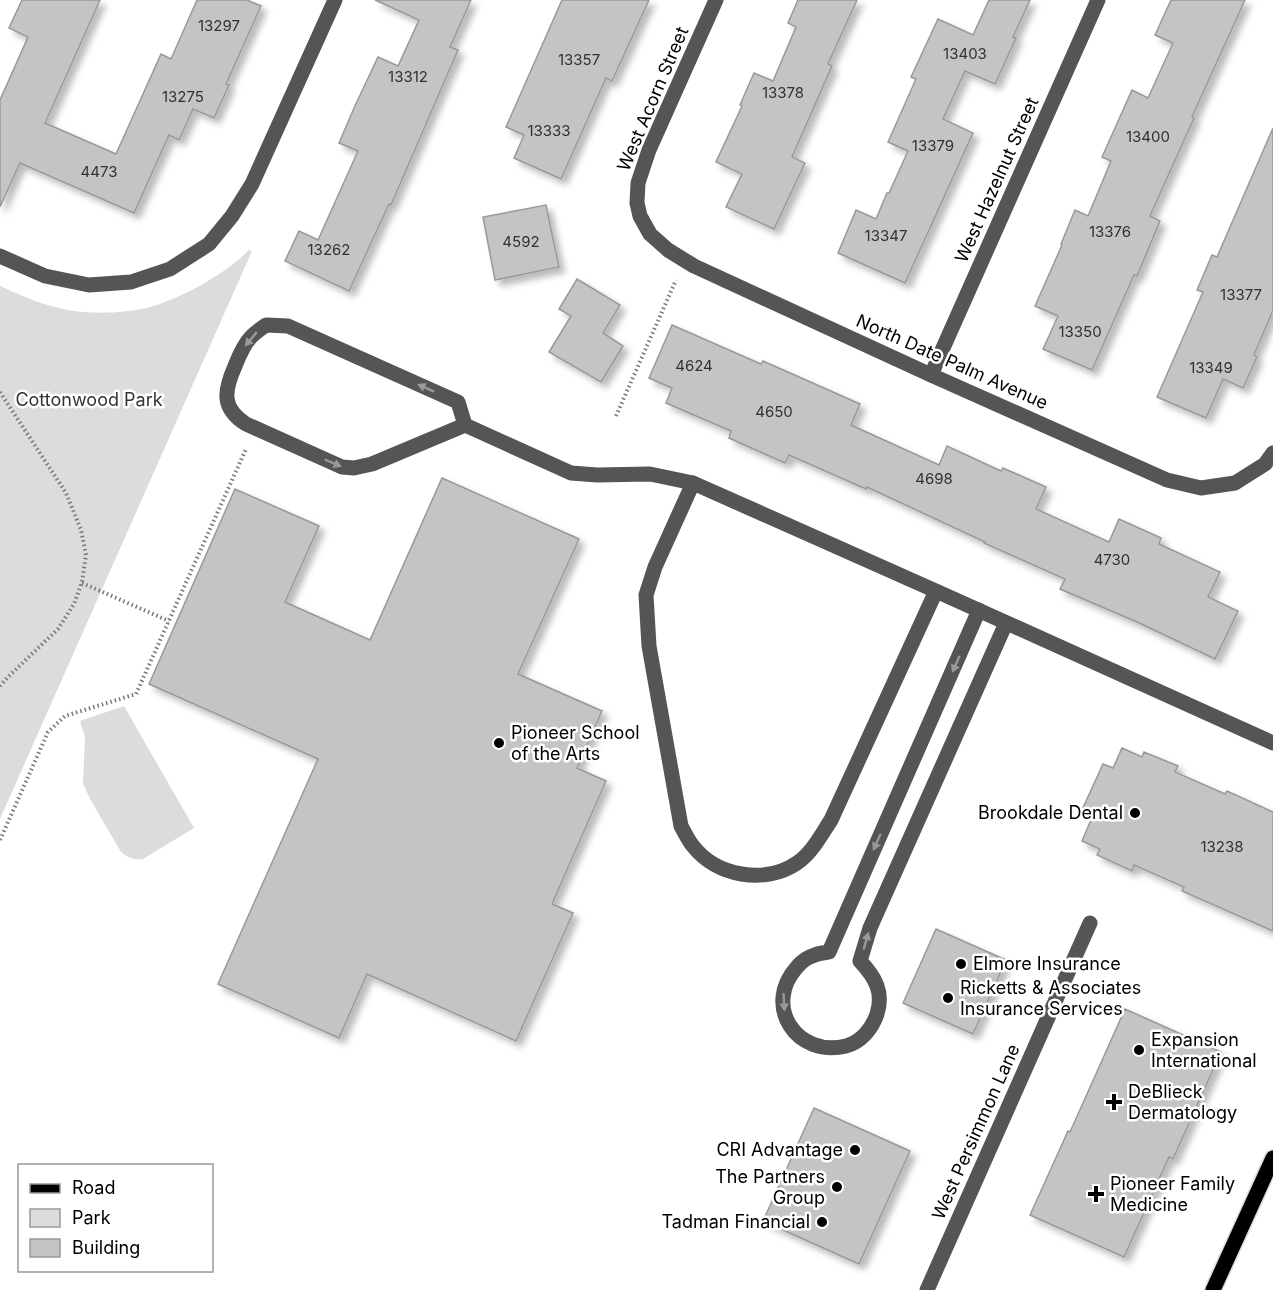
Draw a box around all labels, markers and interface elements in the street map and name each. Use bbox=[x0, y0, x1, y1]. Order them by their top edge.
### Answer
house number: 13297 bbox=[198, 16, 240, 35]
street label: West Acorn Street bbox=[613, 23, 692, 174]
house number: 13403 bbox=[943, 44, 987, 63]
house number: 13357 bbox=[558, 50, 600, 69]
house number: 13312 bbox=[388, 67, 428, 86]
house number: 13378 bbox=[762, 83, 804, 102]
house number: 13275 bbox=[162, 87, 204, 106]
street label: West Hazelnut Street bbox=[951, 94, 1043, 266]
house number: 13333 bbox=[527, 121, 571, 140]
house number: 13400 bbox=[1126, 127, 1170, 146]
house number: 13379 bbox=[912, 136, 954, 155]
house number: 4473 bbox=[81, 162, 117, 181]
house number: 13376 bbox=[1089, 222, 1131, 241]
house number: 13347 bbox=[865, 226, 907, 245]
house number: 4592 bbox=[502, 232, 540, 251]
house number: 13262 bbox=[308, 240, 350, 259]
house number: 13377 bbox=[1220, 285, 1262, 304]
street label: North Date Palm Avenue bbox=[853, 310, 1051, 413]
house number: 13350 bbox=[1058, 322, 1102, 341]
one-way arrow bbox=[244, 332, 258, 347]
house number: 4624 bbox=[675, 356, 713, 375]
house number: 13349 bbox=[1189, 358, 1233, 377]
one-way arrow bbox=[417, 383, 435, 393]
park label: Cottonwood Park bbox=[15, 389, 163, 410]
house number: 4650 bbox=[755, 402, 793, 421]
one-way arrow bbox=[325, 459, 342, 468]
house number: 4698 bbox=[915, 469, 953, 488]
house number: 4730 bbox=[1094, 550, 1130, 569]
one-way arrow bbox=[950, 655, 960, 673]
place label: Pioneer School of the Arts bbox=[511, 722, 640, 764]
marker: Pioneer School of the Arts bbox=[492, 736, 506, 750]
place label: Brookdale Dental bbox=[978, 802, 1123, 823]
marker: Brookdale Dental bbox=[1128, 806, 1142, 820]
one-way arrow bbox=[872, 834, 882, 852]
house number: 13238 bbox=[1200, 837, 1244, 856]
one-way arrow bbox=[862, 932, 871, 950]
place label: Elmore Insurance bbox=[973, 953, 1121, 974]
marker: Elmore Insurance bbox=[954, 957, 968, 971]
place label: Ricketts & Associates Insurance Services bbox=[960, 977, 1141, 1019]
marker: Ricketts & Associates Insurance Services bbox=[941, 991, 955, 1005]
one-way arrow bbox=[780, 993, 789, 1012]
place label: Expansion International bbox=[1151, 1029, 1257, 1071]
street label: West Persimmon Lane bbox=[927, 1041, 1024, 1223]
marker: Expansion International bbox=[1132, 1043, 1146, 1057]
place label: DeBlieck Dermatology bbox=[1128, 1081, 1237, 1123]
marker: DeBlieck Dermatology bbox=[1105, 1093, 1123, 1111]
place label: CRI Advantage bbox=[716, 1139, 843, 1160]
marker: CRI Advantage bbox=[848, 1143, 862, 1157]
legend bbox=[18, 1164, 213, 1272]
place label: The Partners Group bbox=[715, 1166, 825, 1208]
place label: Pioneer Family Medicine bbox=[1110, 1173, 1235, 1215]
text: Road bbox=[72, 1177, 115, 1198]
marker: The Partners Group bbox=[830, 1180, 844, 1194]
marker: Pioneer Family Medicine bbox=[1087, 1185, 1105, 1203]
text: Park bbox=[72, 1207, 111, 1228]
place label: Tadman Financial bbox=[662, 1211, 810, 1232]
marker: Tadman Financial bbox=[815, 1215, 829, 1229]
text: Building bbox=[72, 1237, 140, 1258]

